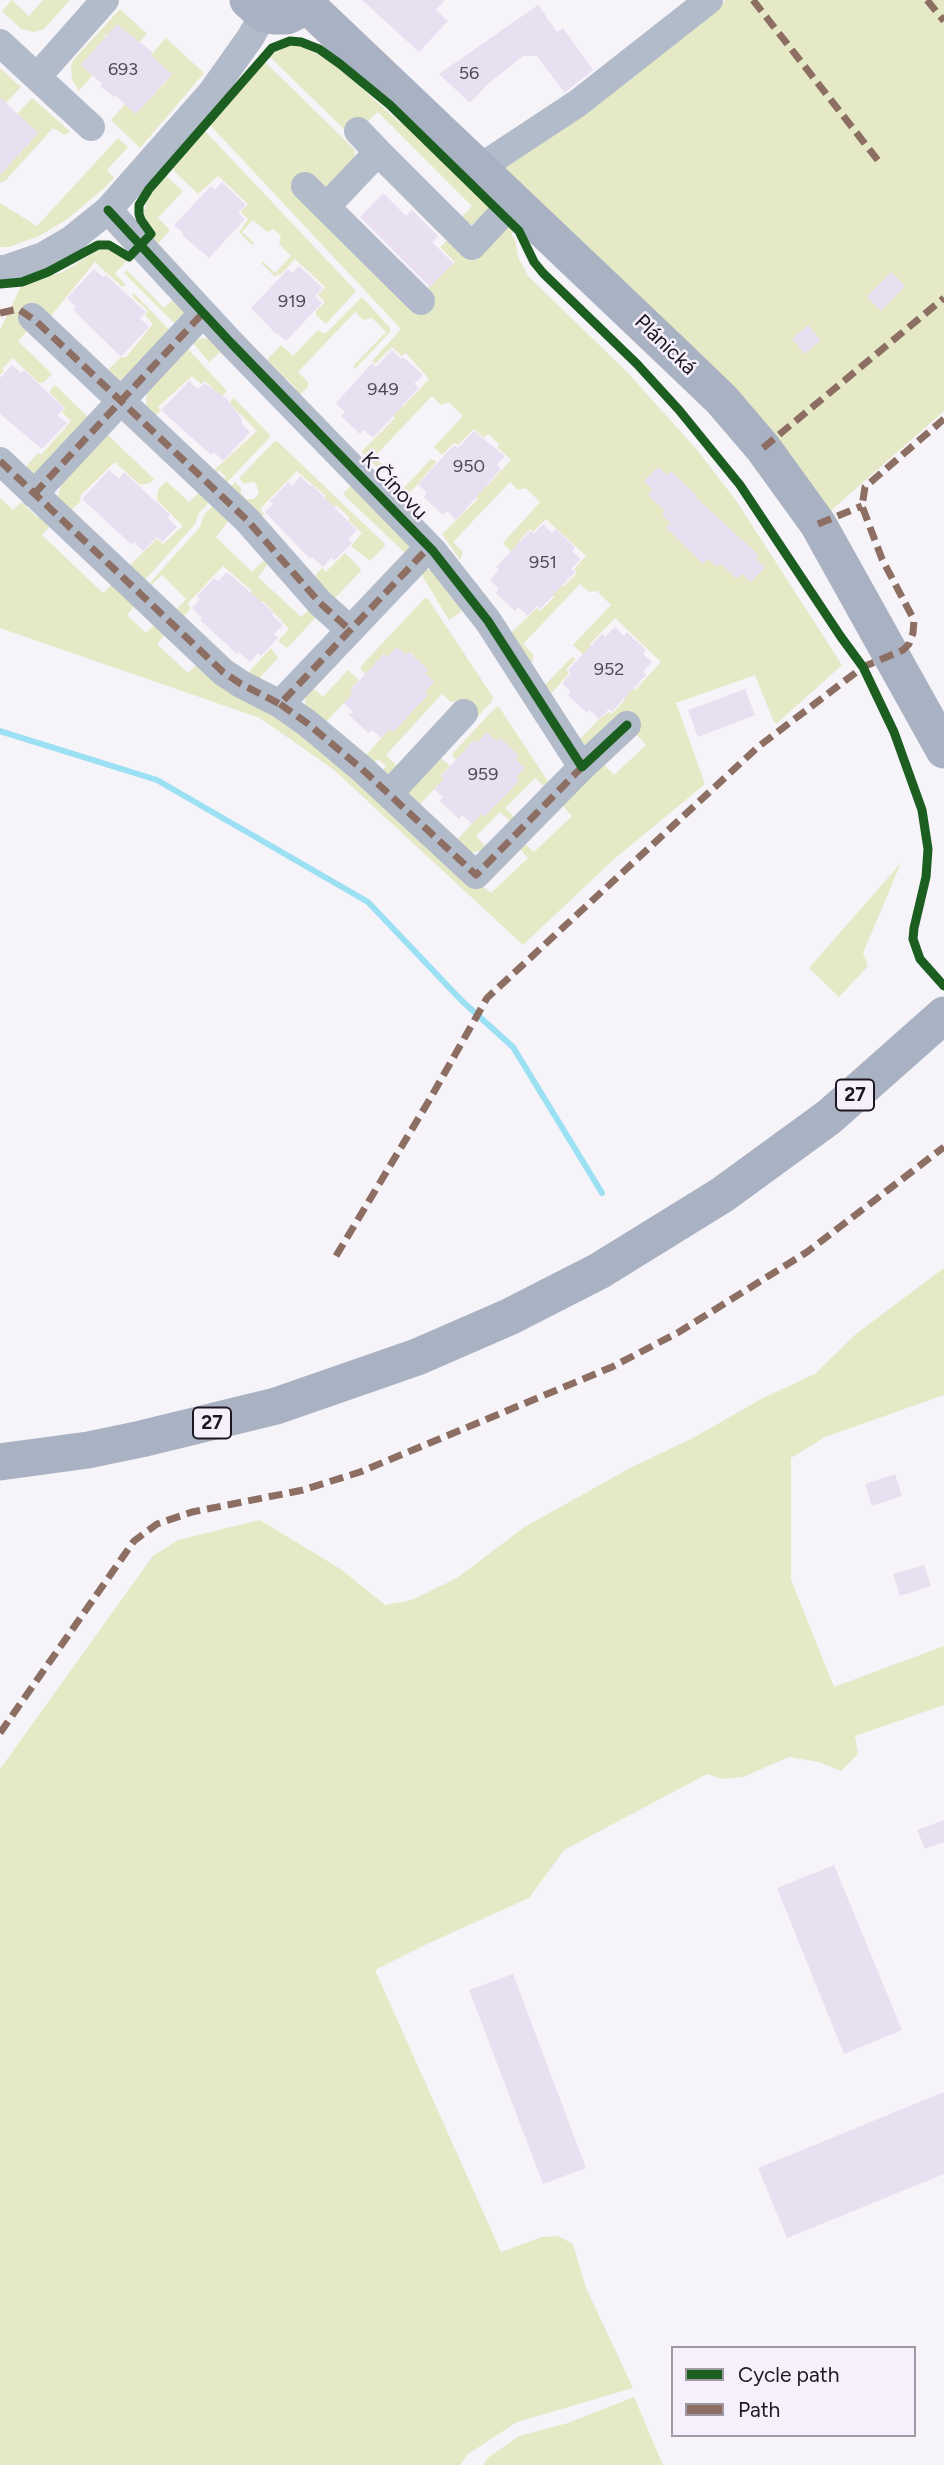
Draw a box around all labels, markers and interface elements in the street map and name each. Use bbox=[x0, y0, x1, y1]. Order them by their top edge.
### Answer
house number: 693 bbox=[108, 59, 138, 81]
house number: 56 bbox=[459, 63, 479, 85]
house number: 919 bbox=[278, 291, 306, 313]
street label: Plánická bbox=[629, 310, 701, 380]
house number: 949 bbox=[367, 379, 399, 401]
street label: K Čínovu bbox=[356, 447, 432, 525]
house number: 950 bbox=[453, 456, 485, 478]
house number: 951 bbox=[529, 552, 557, 574]
house number: 952 bbox=[594, 659, 624, 681]
house number: 959 bbox=[468, 764, 498, 786]
road number: 27 bbox=[836, 1079, 874, 1110]
road number: 27 bbox=[193, 1408, 231, 1438]
legend bbox=[671, 2346, 916, 2437]
text: Cycle path bbox=[738, 2362, 839, 2387]
text: Path bbox=[738, 2397, 780, 2422]

